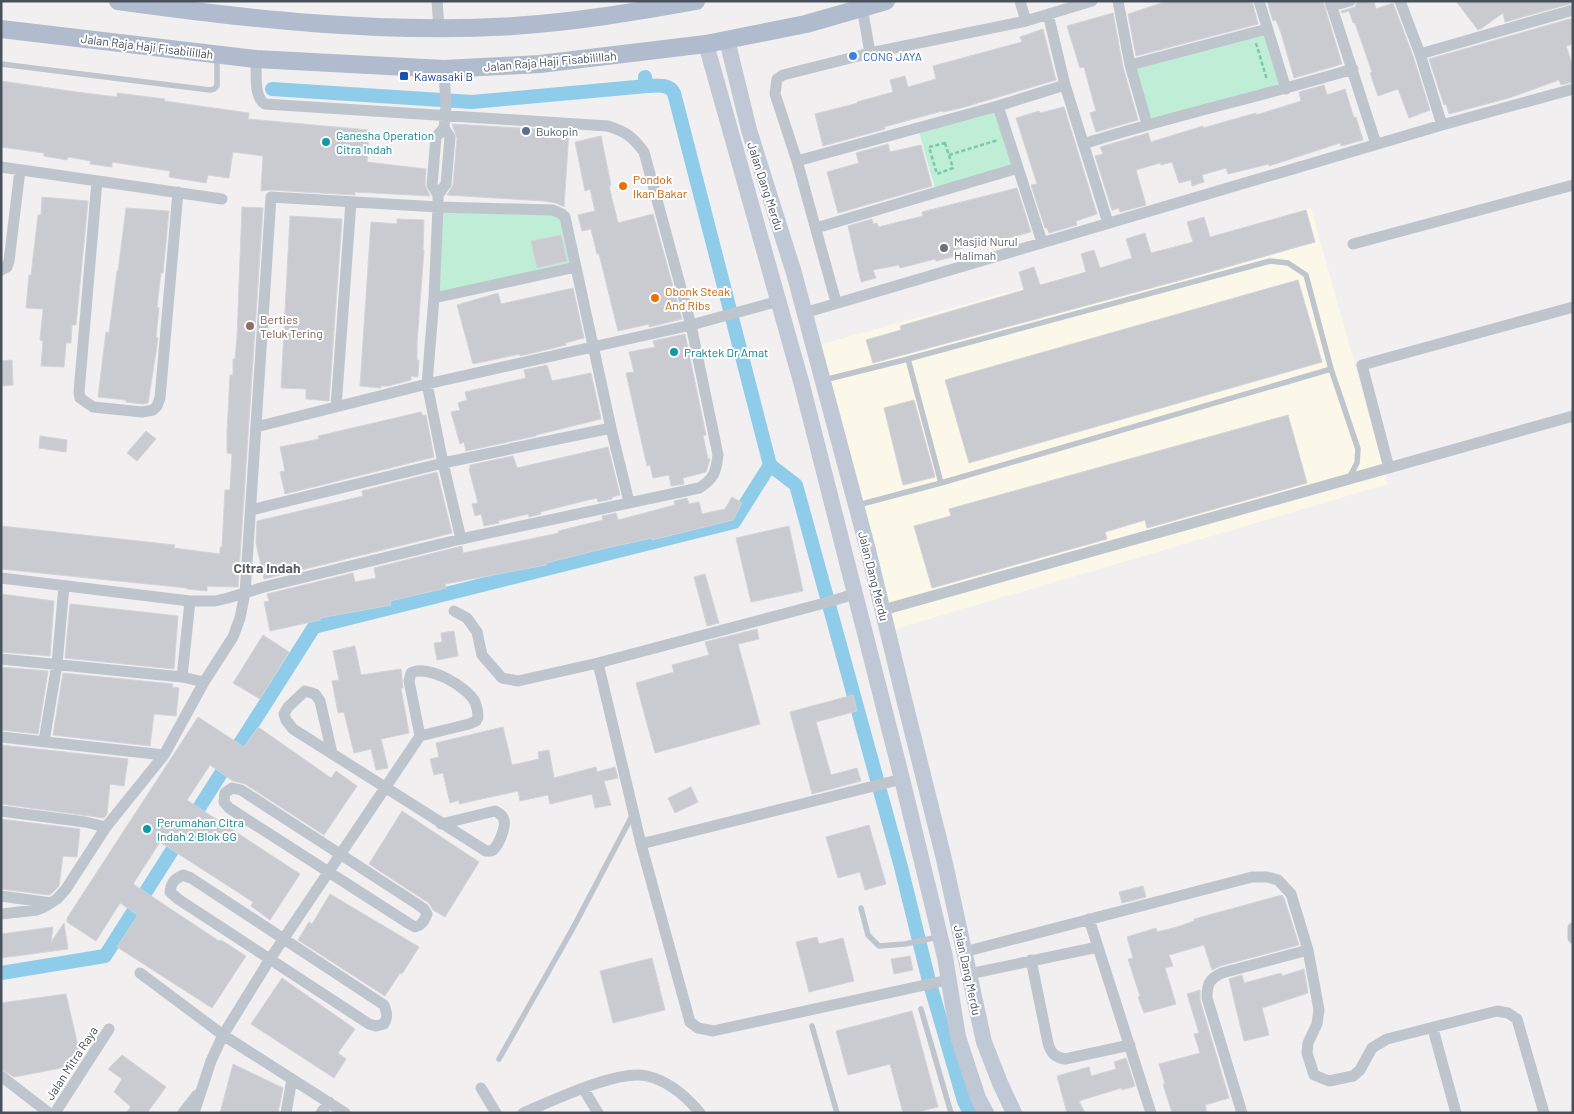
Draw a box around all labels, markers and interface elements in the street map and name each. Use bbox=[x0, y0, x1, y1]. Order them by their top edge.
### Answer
street label: Jalan Raja Haji Fisabilillah bbox=[80, 31, 214, 61]
street label: Jalan Raja Haji Fisabilillah bbox=[483, 48, 617, 74]
place label: CONG JAYA bbox=[863, 49, 922, 63]
marker: CONG JAYA bbox=[847, 50, 859, 62]
place label: Kawasaki B bbox=[414, 69, 473, 83]
marker: Kawasaki B bbox=[398, 70, 410, 82]
place label: Bukopin bbox=[536, 124, 578, 138]
marker: Bukopin bbox=[520, 125, 532, 137]
place label: Ganesha Operation Citra Indah bbox=[336, 128, 434, 156]
marker: Ganesha Operation Citra Indah bbox=[320, 136, 332, 148]
street label: Jalan Dang Merdu bbox=[745, 140, 787, 232]
place label: Pondok Ikan Bakar bbox=[633, 172, 688, 200]
marker: Pondok Ikan Bakar bbox=[617, 180, 629, 192]
place label: Masjid Nurul Halimah bbox=[954, 234, 1018, 262]
marker: Masjid Nurul Halimah bbox=[938, 242, 950, 254]
place label: Obonk Steak And Ribs bbox=[665, 284, 730, 312]
marker: Obonk Steak And Ribs bbox=[649, 292, 661, 304]
place label: Berties Teluk Tering bbox=[260, 312, 323, 340]
marker: Berties Teluk Tering bbox=[244, 320, 256, 332]
place label: Praktek Dr Amat bbox=[684, 345, 768, 359]
marker: Praktek Dr Amat bbox=[668, 346, 680, 358]
street label: Jalan Dang Merdu bbox=[856, 530, 892, 622]
district label: Citra Indah bbox=[233, 559, 301, 576]
place label: Perumahan Citra Indah 2 Blok GG bbox=[157, 815, 244, 843]
marker: Perumahan Citra Indah 2 Blok GG bbox=[141, 823, 153, 835]
street label: Jalan Dang Merdu bbox=[952, 924, 984, 1016]
street label: Jalan Mitra Raya bbox=[42, 1024, 100, 1102]

